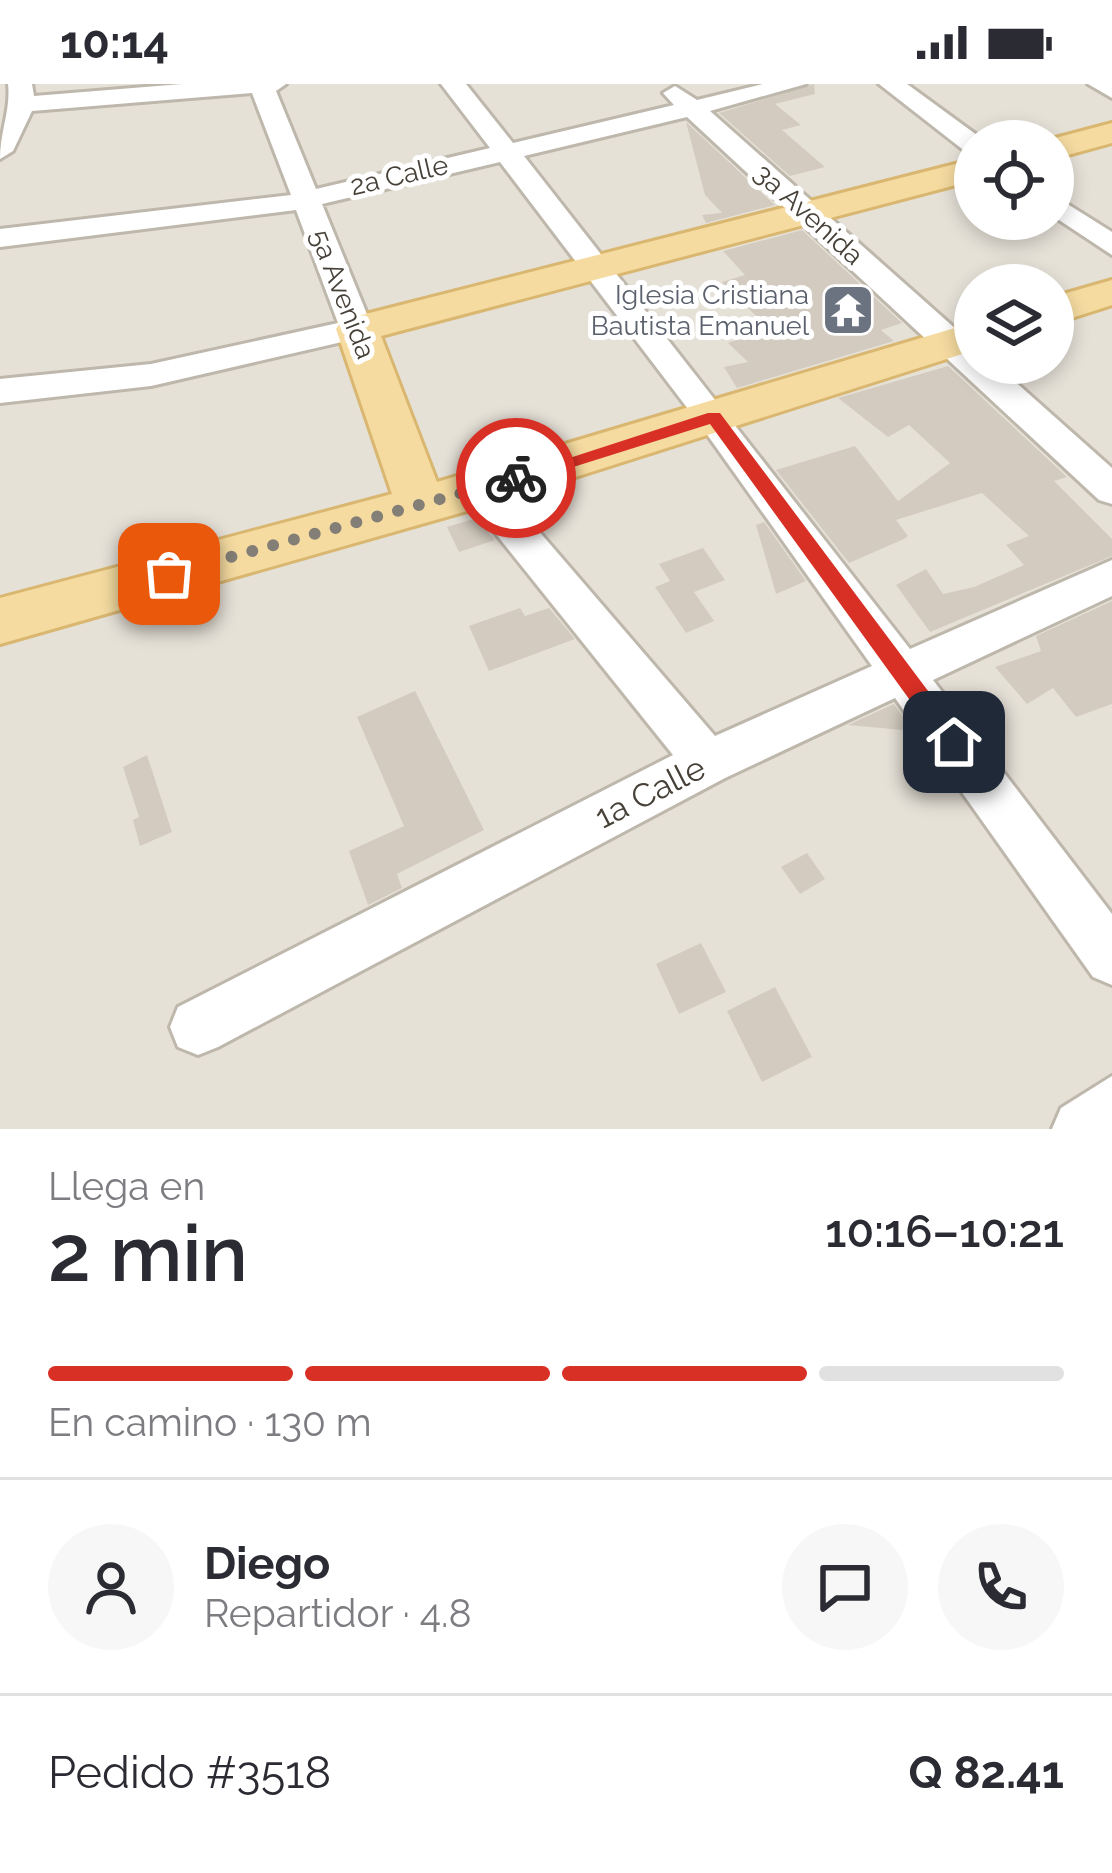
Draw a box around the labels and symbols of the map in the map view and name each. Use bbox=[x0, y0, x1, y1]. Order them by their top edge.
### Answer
street label: 2a Calle bbox=[347, 149, 451, 201]
street label: 3a Avenida bbox=[748, 157, 870, 271]
street label: 5a Avenida bbox=[304, 225, 382, 363]
place label: Iglesia Cristiana Bautista Emanuel bbox=[591, 279, 810, 341]
temple icon: Iglesia Cristiana Bautista Emanuel bbox=[820, 282, 876, 338]
courier bbox=[456, 418, 576, 538]
pin bbox=[118, 523, 220, 625]
pin bbox=[903, 691, 1005, 793]
street label: 1a Calle bbox=[588, 748, 712, 836]

